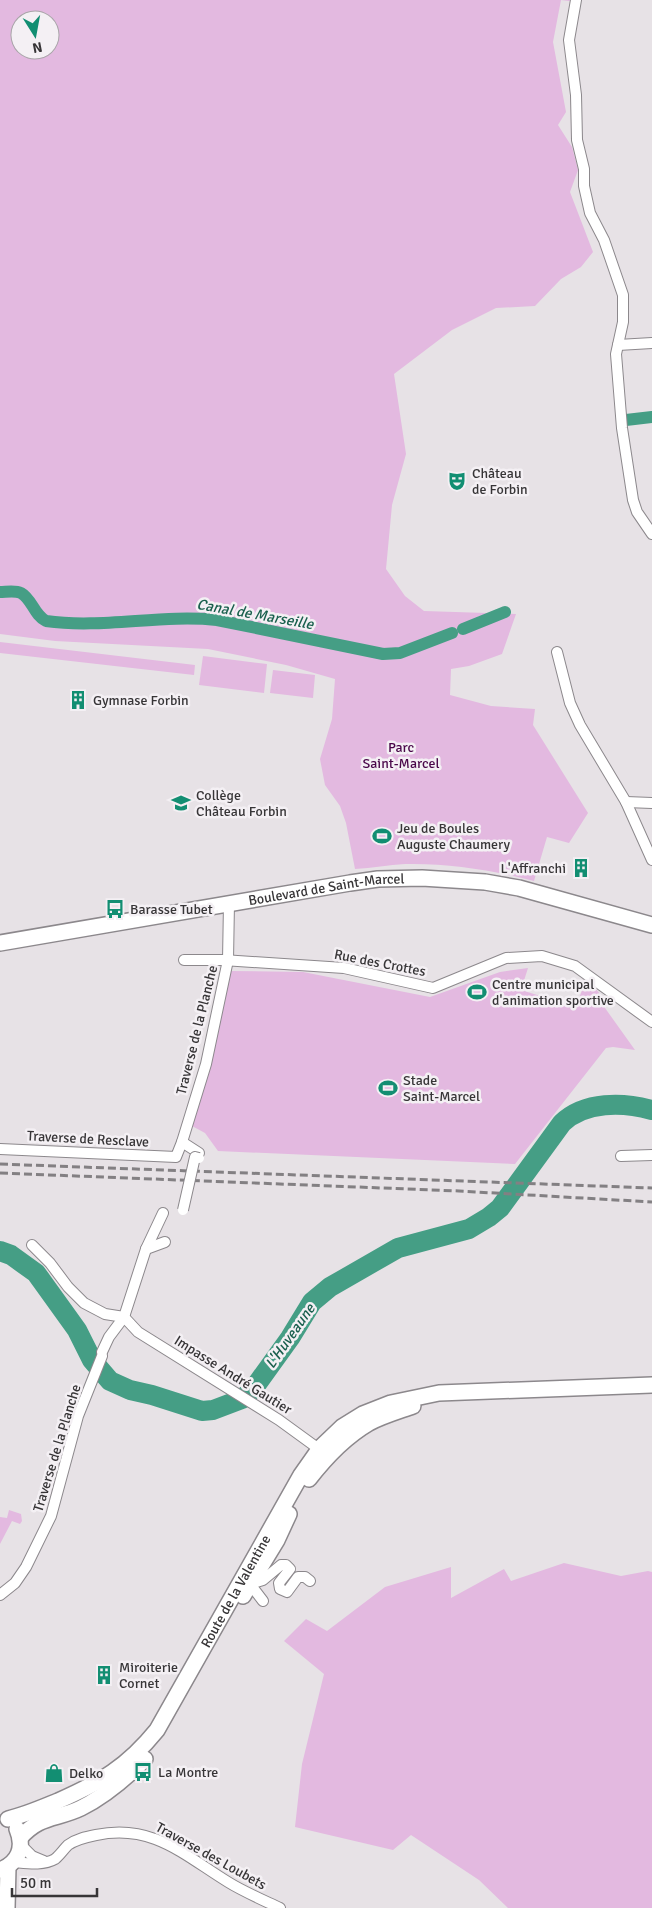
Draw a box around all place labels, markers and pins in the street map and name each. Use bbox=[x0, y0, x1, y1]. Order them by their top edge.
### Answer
place label: Château de Forbin bbox=[472, 465, 528, 498]
theatre icon: Château de Forbin bbox=[446, 470, 468, 492]
building icon: Gymnase Forbin bbox=[67, 689, 89, 711]
place label: Gymnase Forbin bbox=[93, 692, 189, 709]
place label: Collège Château Forbin bbox=[196, 787, 287, 820]
school or university icon: Collège Château Forbin bbox=[170, 792, 192, 814]
place label: Jeu de Boules Auguste Chaumery bbox=[397, 820, 511, 853]
sports icon: Jeu de Boules Auguste Chaumery bbox=[371, 825, 393, 847]
building icon: L'Affranchi bbox=[570, 857, 592, 879]
place label: L'Affranchi bbox=[501, 860, 566, 877]
bus stop icon: Barasse Tubet bbox=[104, 898, 126, 920]
place label: Barasse Tubet bbox=[130, 901, 213, 918]
place label: Centre municipal d'animation sportive bbox=[492, 976, 614, 1009]
sports icon: Centre municipal d'animation sportive bbox=[466, 981, 488, 1003]
place label: Stade Saint-Marcel bbox=[403, 1072, 480, 1105]
sports icon: Stade Saint-Marcel bbox=[377, 1077, 399, 1099]
place label: Miroiterie Cornet bbox=[119, 1659, 178, 1692]
building icon: Miroiterie Cornet bbox=[93, 1664, 115, 1686]
bus stop icon: La Montre bbox=[132, 1761, 154, 1783]
shop icon: Delko bbox=[43, 1762, 65, 1784]
place label: La Montre bbox=[158, 1764, 218, 1781]
place label: Delko bbox=[69, 1765, 103, 1782]

